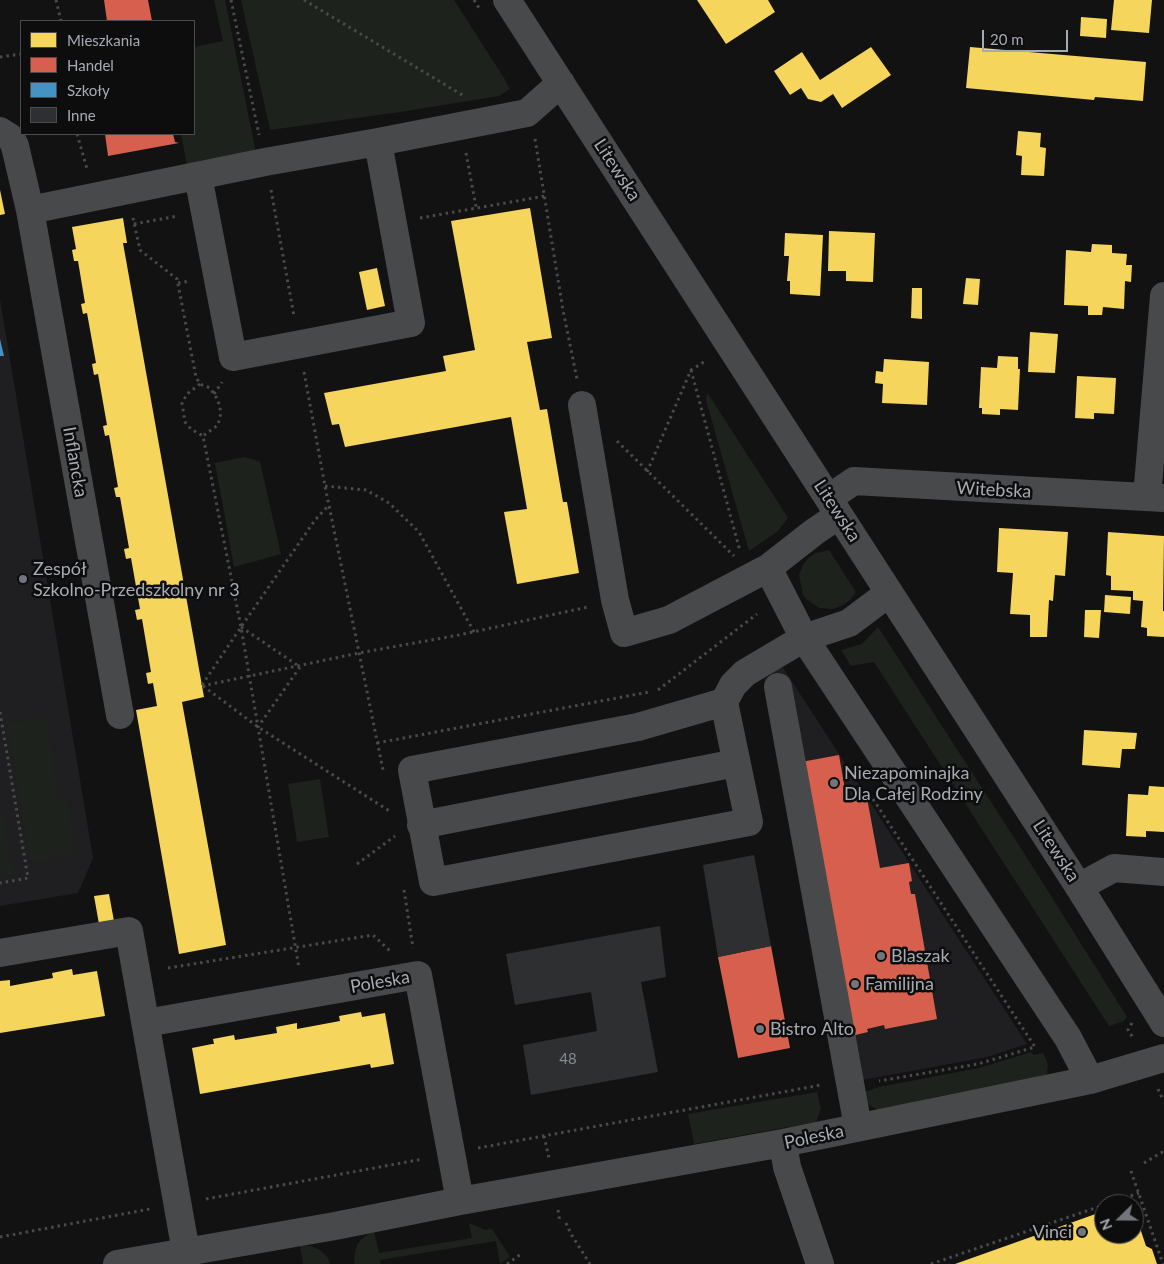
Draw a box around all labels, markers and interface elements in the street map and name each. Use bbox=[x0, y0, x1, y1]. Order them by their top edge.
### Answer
legend bbox=[20, 20, 195, 135]
scale bar bbox=[984, 20, 1070, 52]
text: 20 m bbox=[990, 30, 1024, 48]
text: Mieszkania bbox=[67, 31, 140, 49]
text: Handel bbox=[67, 56, 114, 74]
text: Szkoły bbox=[67, 81, 110, 99]
text: Inne bbox=[67, 106, 96, 124]
street label: Litewska bbox=[589, 135, 645, 205]
street label: Inflancka bbox=[58, 425, 92, 499]
street label: Litewska bbox=[809, 476, 865, 546]
street label: Witebska bbox=[956, 477, 1032, 503]
place label: Zespół Szkolno-Przedszkolny nr 3 bbox=[33, 558, 240, 600]
marker: Zespół Szkolno-Przedszkolny nr 3 bbox=[17, 573, 29, 585]
place label: Niezapominajka Dla Całej Rodziny bbox=[844, 762, 983, 804]
marker: Niezapominajka Dla Całej Rodziny bbox=[828, 777, 840, 789]
street label: Litewska bbox=[1028, 816, 1084, 886]
place label: Blaszak bbox=[891, 945, 950, 967]
marker: Blaszak bbox=[875, 950, 887, 962]
street label: Poleska bbox=[348, 966, 412, 998]
place label: Familijna bbox=[865, 973, 934, 995]
marker: Familijna bbox=[849, 978, 861, 990]
place label: Bistro Alto bbox=[770, 1018, 854, 1040]
marker: Bistro Alto bbox=[754, 1023, 766, 1035]
house number: 48 bbox=[559, 1050, 577, 1068]
street label: Poleska bbox=[782, 1120, 846, 1154]
north arrow bbox=[1094, 1194, 1144, 1244]
text: N bbox=[1096, 1216, 1115, 1233]
place label: Vinci bbox=[1033, 1221, 1072, 1243]
marker: Vinci bbox=[1076, 1226, 1088, 1238]

